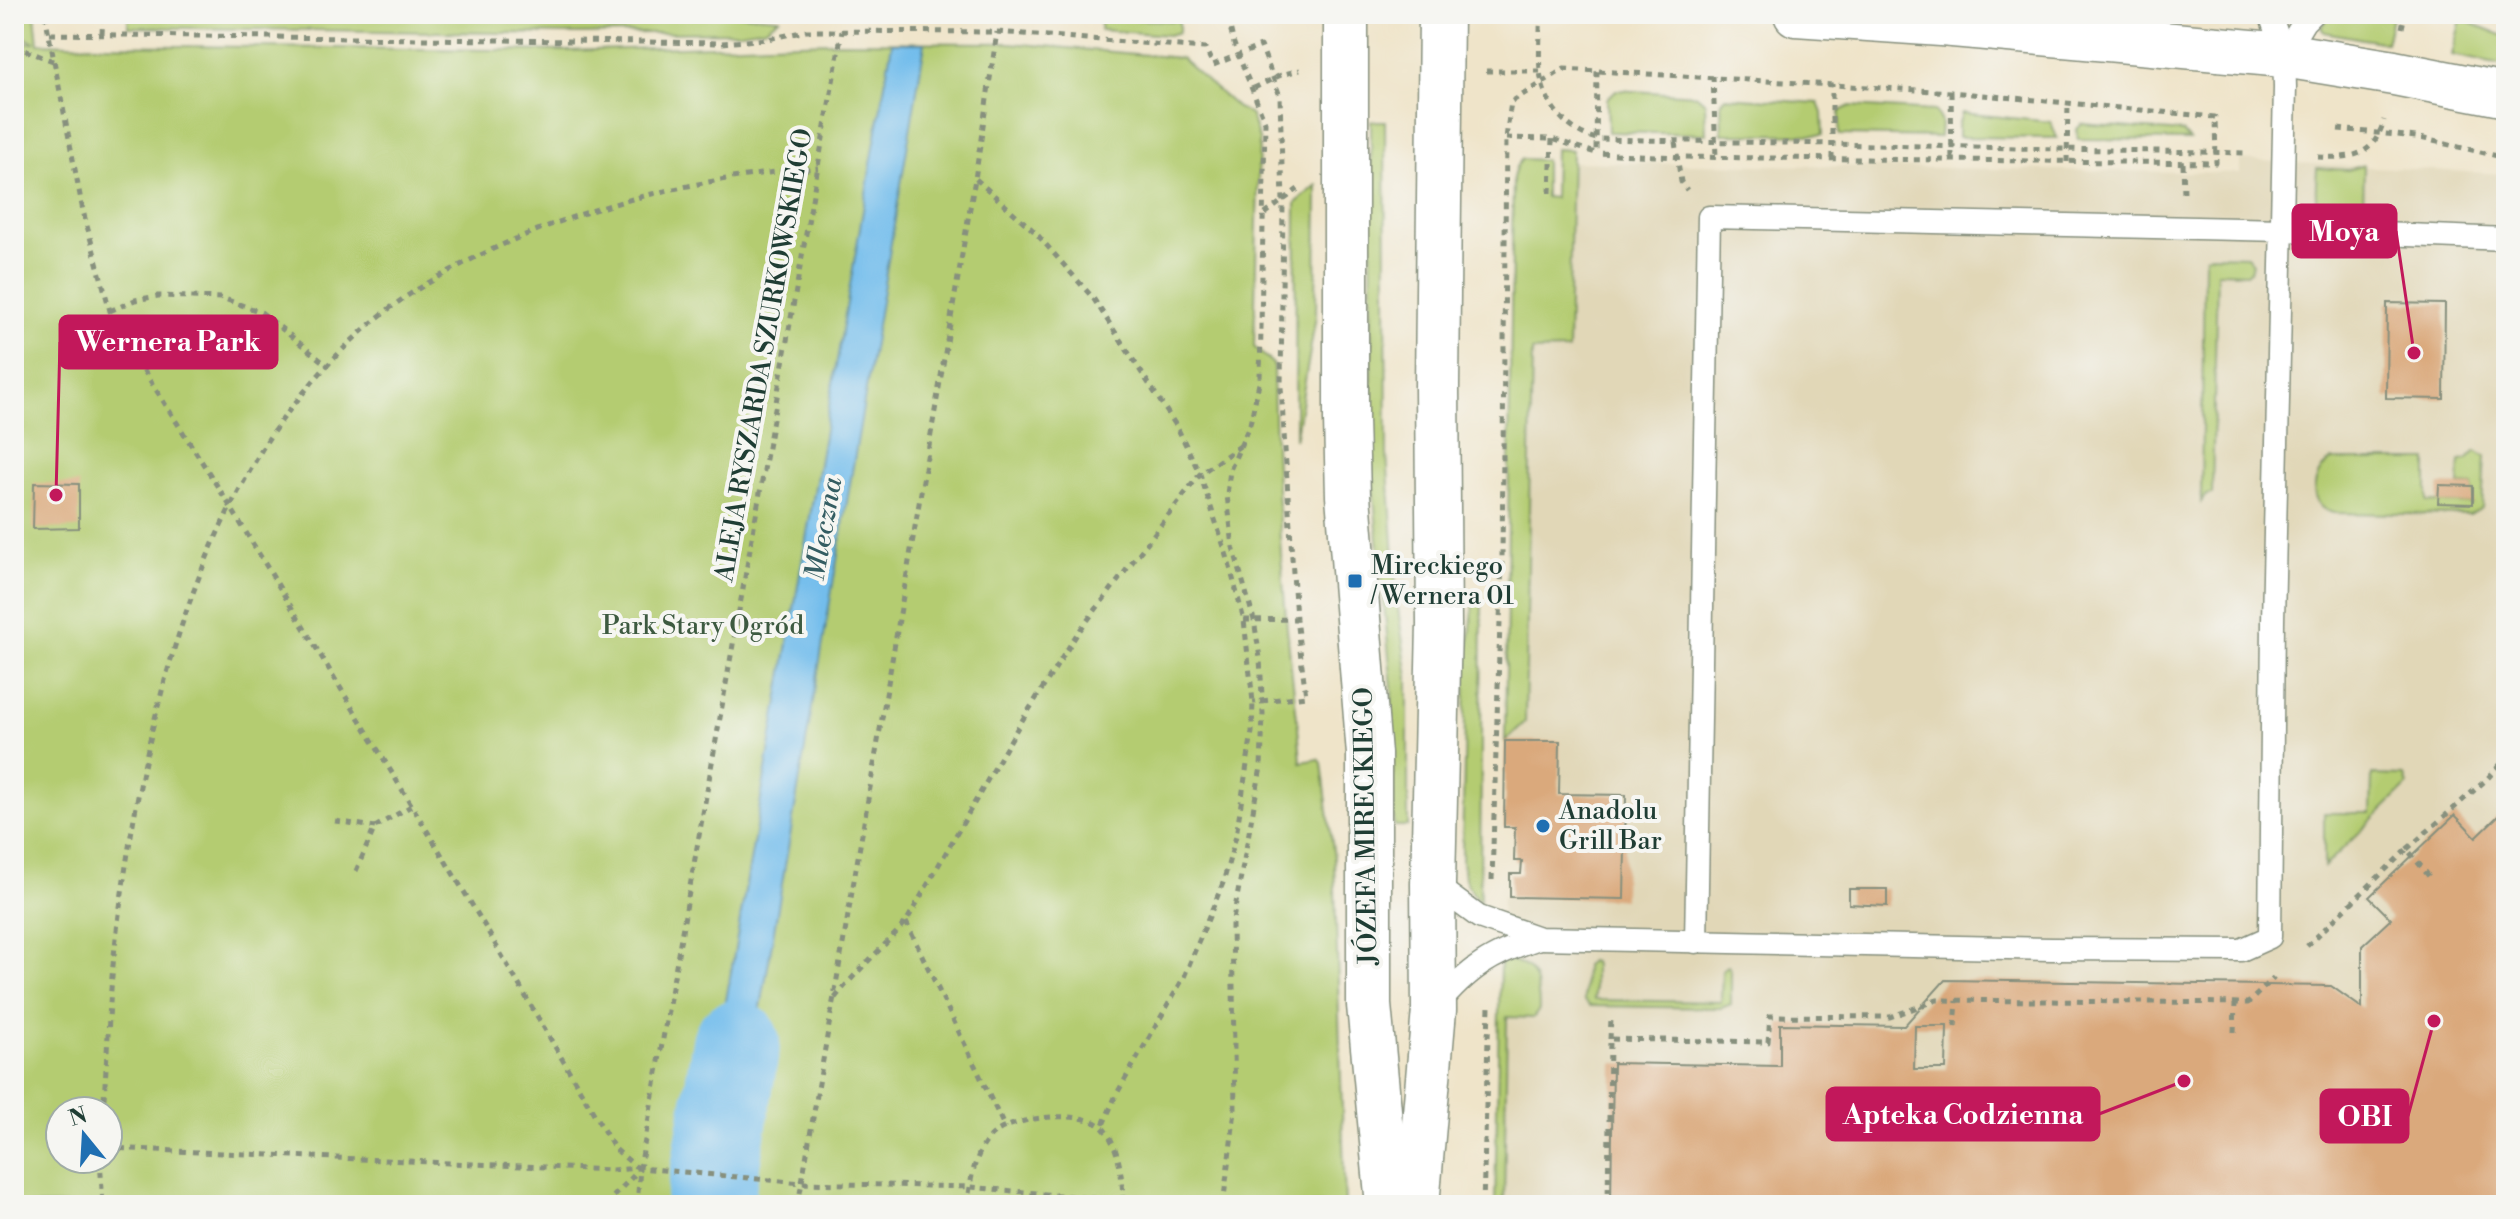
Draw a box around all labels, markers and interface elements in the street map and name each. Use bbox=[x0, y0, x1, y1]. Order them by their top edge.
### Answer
street label: ALEJA RYSZARDA SZURKOWSKIEGO bbox=[708, 126, 820, 585]
callout: Moya bbox=[2293, 205, 2396, 257]
text: Moya bbox=[2309, 215, 2380, 250]
callout: Wernera Park bbox=[60, 316, 277, 368]
text: Wernera Park bbox=[74, 325, 261, 360]
water label: Mleczna bbox=[798, 474, 850, 583]
place label: Mireckiego / Wernera 01 bbox=[1370, 550, 1514, 612]
marker: Mireckiego / Wernera 01 bbox=[1346, 572, 1364, 590]
park label: Park Stary Ogród bbox=[602, 610, 804, 642]
street label: JÓZEFA MIRECKIEGO bbox=[1346, 687, 1384, 966]
place label: Anadolu Grill Bar bbox=[1558, 795, 1662, 857]
marker: Anadolu Grill Bar bbox=[1534, 817, 1552, 835]
callout: Apteka Codzienna bbox=[1827, 1088, 2099, 1140]
callout: OBI bbox=[2321, 1090, 2408, 1142]
north arrow bbox=[44, 1095, 124, 1175]
text: Apteka Codzienna bbox=[1842, 1098, 2084, 1133]
text: OBI bbox=[2338, 1100, 2393, 1135]
text: N bbox=[66, 1102, 91, 1133]

